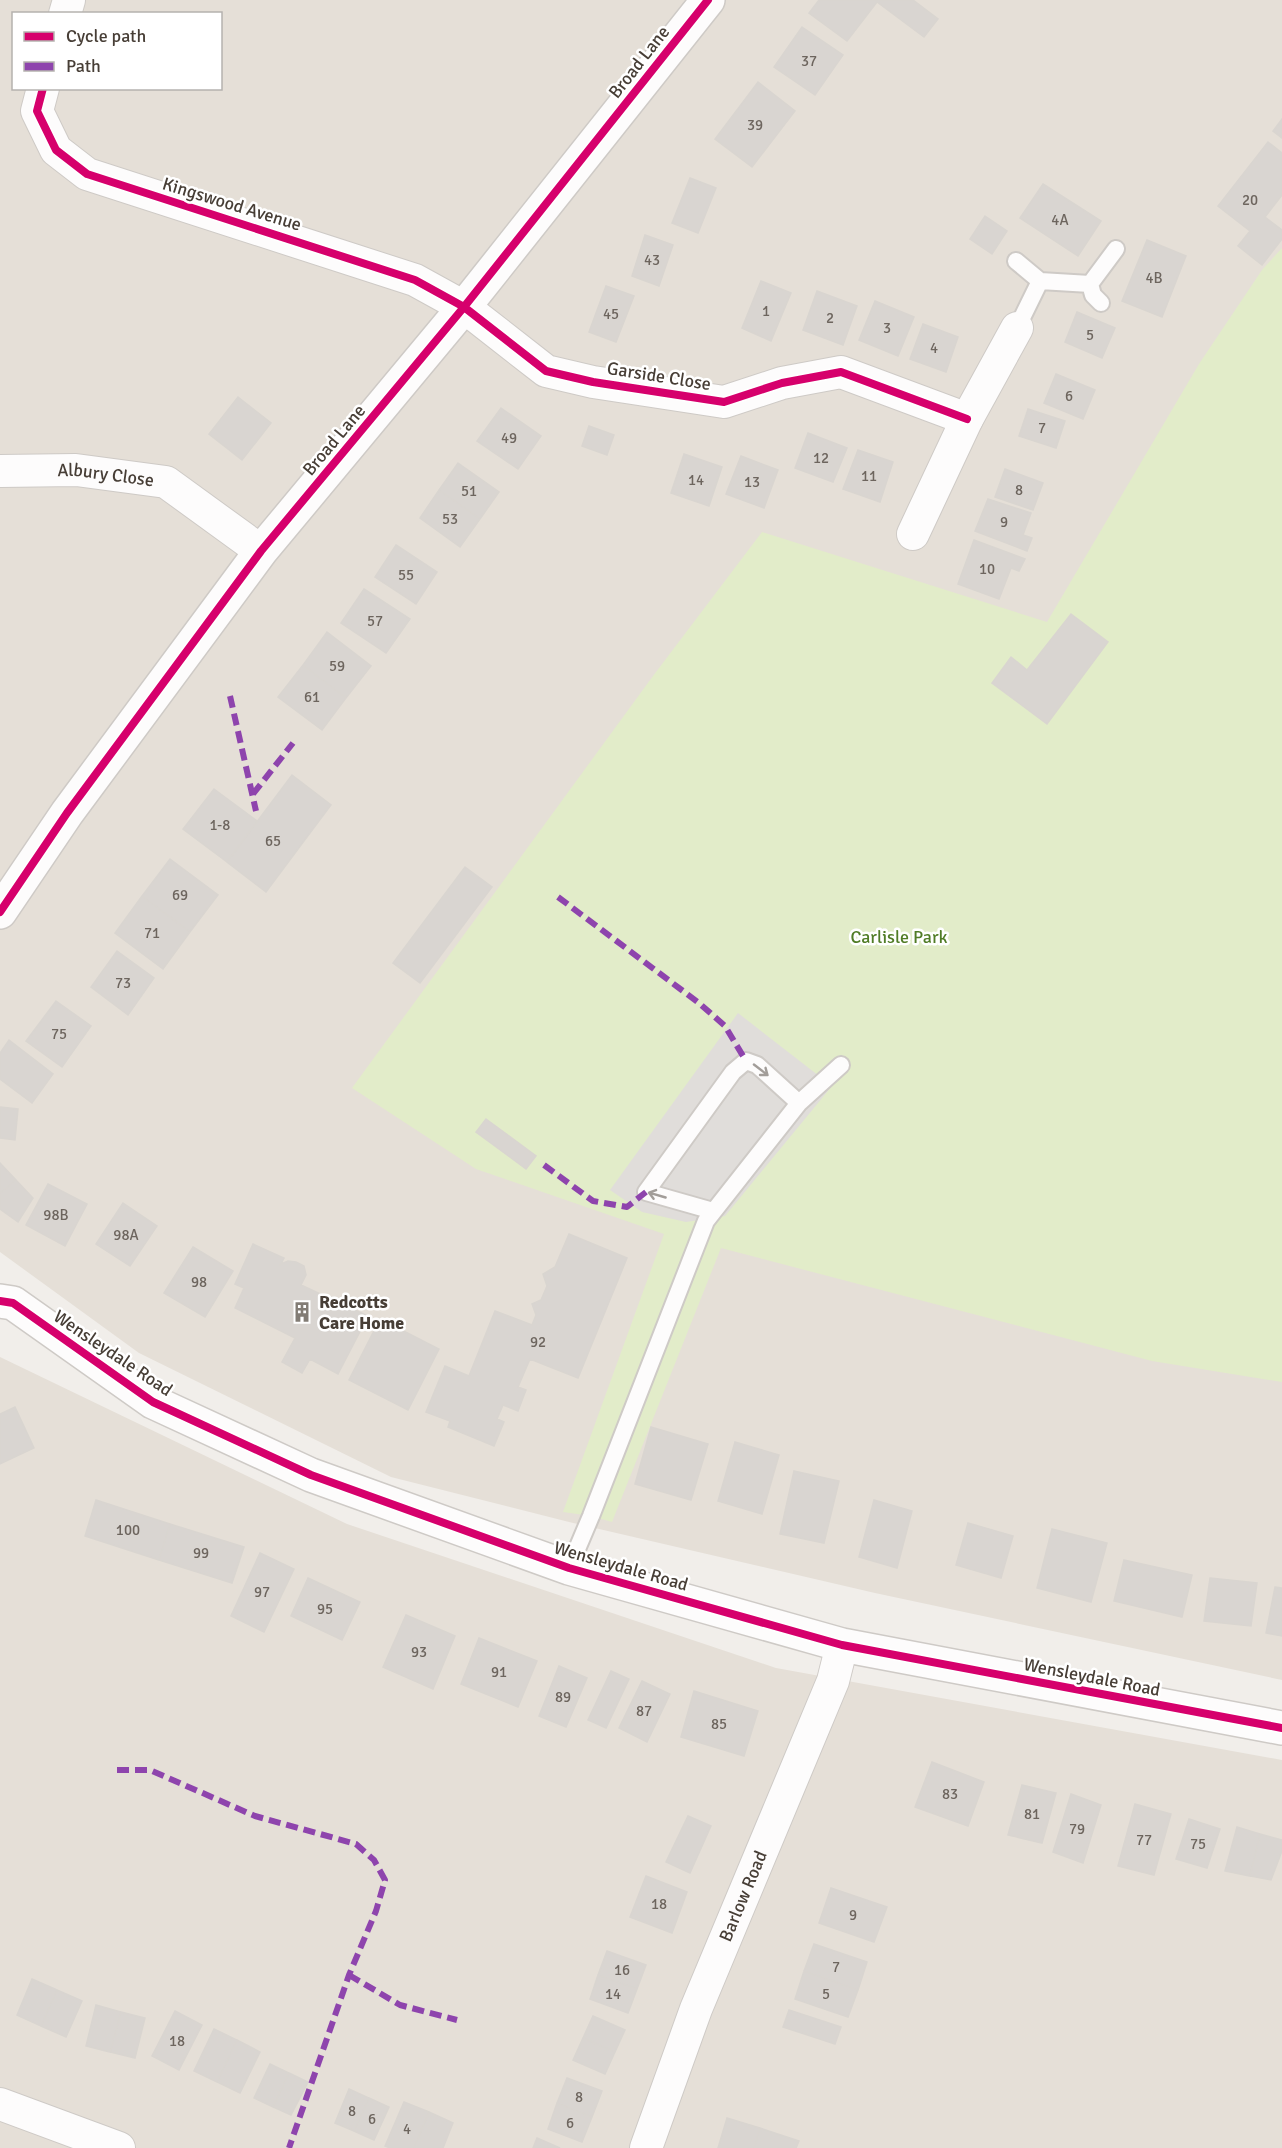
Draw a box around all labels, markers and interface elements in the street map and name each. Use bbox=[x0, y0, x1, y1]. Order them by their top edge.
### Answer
legend bbox=[12, 12, 222, 90]
street label: Broad Lane bbox=[604, 21, 674, 103]
text: Cycle path bbox=[66, 25, 146, 47]
house number: 37 bbox=[801, 52, 817, 70]
text: Path bbox=[66, 55, 101, 77]
house number: 39 bbox=[747, 116, 763, 134]
street label: Kingswood Avenue bbox=[160, 172, 304, 236]
house number: 20 bbox=[1242, 191, 1258, 209]
house number: 4A bbox=[1051, 211, 1069, 229]
house number: 43 bbox=[644, 251, 660, 269]
house number: 4B bbox=[1145, 269, 1163, 287]
house number: 1 bbox=[762, 302, 770, 320]
house number: 45 bbox=[603, 305, 619, 323]
house number: 2 bbox=[826, 309, 834, 327]
house number: 3 bbox=[883, 319, 891, 337]
house number: 5 bbox=[1086, 326, 1094, 344]
house number: 4 bbox=[930, 339, 938, 357]
street label: Garside Close bbox=[606, 357, 712, 395]
house number: 6 bbox=[1065, 387, 1073, 405]
street label: Broad Lane bbox=[298, 400, 370, 480]
house number: 7 bbox=[1038, 419, 1046, 437]
house number: 49 bbox=[501, 429, 517, 447]
house number: 12 bbox=[813, 449, 829, 467]
street label: Albury Close bbox=[57, 459, 155, 491]
house number: 11 bbox=[861, 467, 877, 485]
house number: 14 bbox=[688, 471, 704, 489]
house number: 13 bbox=[744, 473, 760, 491]
house number: 8 bbox=[1015, 481, 1023, 499]
house number: 51 bbox=[461, 482, 477, 500]
house number: 53 bbox=[442, 510, 458, 528]
house number: 9 bbox=[1000, 513, 1008, 531]
house number: 10 bbox=[979, 560, 995, 578]
house number: 55 bbox=[398, 566, 414, 584]
house number: 57 bbox=[367, 612, 383, 630]
house number: 59 bbox=[329, 657, 345, 675]
house number: 61 bbox=[304, 688, 320, 706]
house number: 1-8 bbox=[210, 816, 230, 834]
house number: 65 bbox=[265, 832, 281, 850]
house number: 69 bbox=[172, 886, 188, 904]
house number: 71 bbox=[144, 924, 160, 942]
park label: Carlisle Park bbox=[850, 926, 948, 948]
house number: 73 bbox=[115, 974, 131, 992]
house number: 75 bbox=[51, 1025, 67, 1043]
one-way arrow bbox=[753, 1063, 769, 1076]
one-way arrow bbox=[648, 1189, 667, 1200]
house number: 98B bbox=[43, 1206, 69, 1224]
house number: 98A bbox=[113, 1226, 139, 1244]
house number: 98 bbox=[191, 1273, 207, 1291]
place label: Redcotts Care Home bbox=[319, 1291, 404, 1334]
building icon: Redcotts Care Home bbox=[290, 1300, 314, 1324]
street label: Wensleydale Road bbox=[49, 1305, 177, 1401]
house number: 92 bbox=[530, 1333, 546, 1351]
house number: 100 bbox=[116, 1521, 140, 1539]
street label: Wensleydale Road bbox=[551, 1536, 691, 1596]
house number: 99 bbox=[193, 1544, 209, 1562]
house number: 97 bbox=[254, 1583, 270, 1601]
house number: 95 bbox=[317, 1600, 333, 1618]
house number: 93 bbox=[411, 1643, 427, 1661]
street label: Wensleydale Road bbox=[1022, 1653, 1162, 1701]
house number: 91 bbox=[491, 1663, 507, 1681]
house number: 89 bbox=[555, 1688, 571, 1706]
house number: 87 bbox=[636, 1702, 652, 1720]
house number: 85 bbox=[711, 1715, 727, 1733]
house number: 83 bbox=[942, 1785, 958, 1803]
house number: 81 bbox=[1024, 1805, 1040, 1823]
house number: 79 bbox=[1069, 1820, 1085, 1838]
house number: 77 bbox=[1136, 1831, 1152, 1849]
house number: 75 bbox=[1190, 1835, 1206, 1853]
street label: Barlow Road bbox=[714, 1847, 772, 1945]
house number: 18 bbox=[651, 1895, 667, 1913]
house number: 9 bbox=[849, 1906, 857, 1924]
house number: 7 bbox=[832, 1958, 840, 1976]
house number: 16 bbox=[614, 1961, 630, 1979]
house number: 14 bbox=[605, 1985, 621, 2003]
house number: 5 bbox=[822, 1985, 830, 2003]
house number: 18 bbox=[169, 2032, 185, 2050]
house number: 8 bbox=[575, 2088, 583, 2106]
house number: 8 bbox=[348, 2102, 356, 2120]
house number: 6 bbox=[368, 2110, 376, 2128]
house number: 6 bbox=[566, 2114, 574, 2132]
house number: 4 bbox=[403, 2120, 411, 2138]

